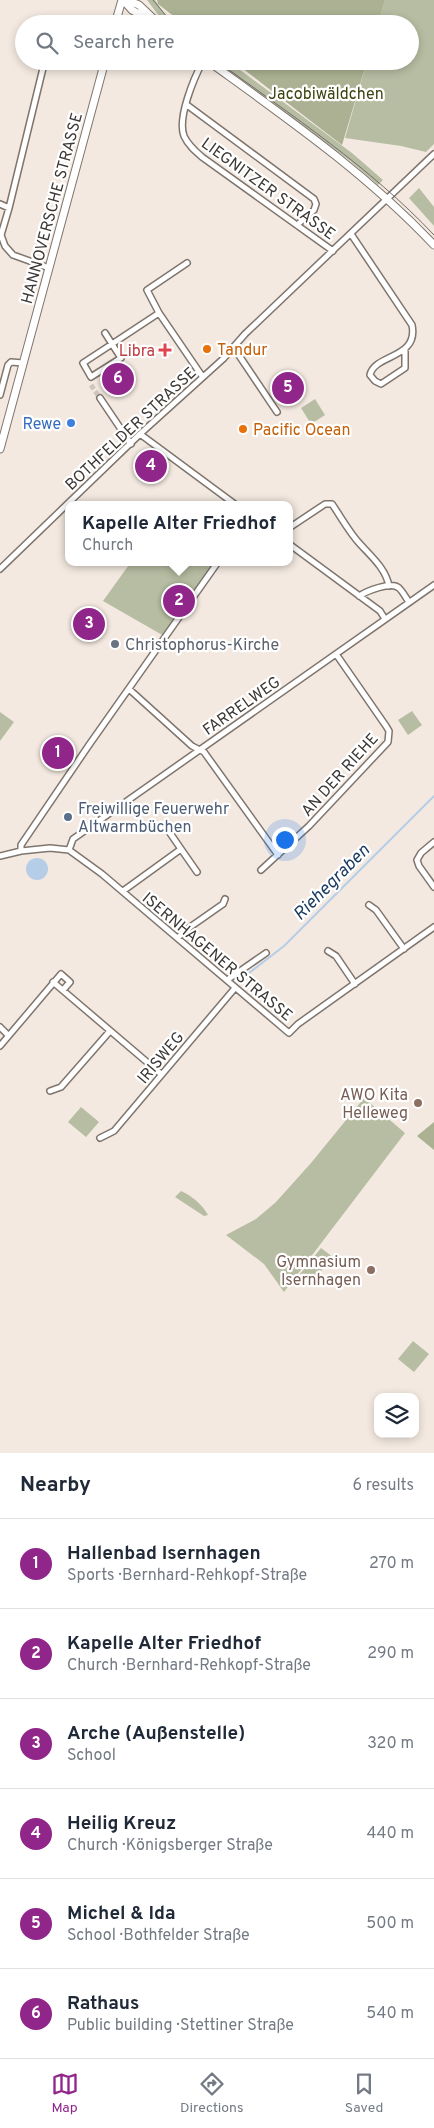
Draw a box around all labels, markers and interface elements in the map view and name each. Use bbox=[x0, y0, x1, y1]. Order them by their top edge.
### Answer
search box bbox=[15, 15, 419, 70]
icon: search bbox=[33, 29, 61, 57]
text: Search here bbox=[73, 31, 175, 55]
park label: Jacobiwäldchen bbox=[268, 85, 384, 105]
street label: HANNOVERSCHE STRASSE bbox=[18, 111, 88, 306]
street label: LIEGNITZER STRASSE bbox=[197, 134, 339, 245]
place label: Tandur bbox=[217, 341, 268, 361]
place label: Libra bbox=[119, 342, 155, 362]
marker: Tandur bbox=[201, 343, 213, 355]
marker: Libra bbox=[159, 344, 171, 356]
pin: 6 bbox=[102, 360, 134, 398]
street label: BOTHFELDER STRASSE bbox=[62, 363, 201, 495]
pin: 5 bbox=[272, 369, 304, 407]
place label: Rewe bbox=[22, 415, 61, 435]
marker: Rewe bbox=[65, 417, 77, 429]
place label: Pacific Ocean bbox=[253, 421, 350, 441]
marker: Pacific Ocean bbox=[237, 423, 249, 435]
pin: 4 bbox=[135, 447, 167, 485]
popup bbox=[65, 501, 293, 566]
text: Kapelle Alter Friedhof bbox=[82, 512, 276, 536]
text: Church bbox=[82, 536, 133, 556]
pin: 2 bbox=[163, 582, 195, 620]
pin: 3 bbox=[73, 605, 105, 643]
place label: Christophorus-Kirche bbox=[125, 636, 279, 656]
marker: Christophorus-Kirche bbox=[109, 638, 121, 650]
street label: FARRELWEG bbox=[199, 673, 285, 741]
street label: AN DER RIEHE bbox=[298, 729, 383, 821]
pin: 1 bbox=[42, 734, 74, 772]
place label: Freiwillige Feuerwehr Altwarmbüchen bbox=[78, 800, 229, 838]
marker: Freiwillige Feuerwehr Altwarmbüchen bbox=[62, 811, 74, 823]
your location bbox=[272, 827, 298, 853]
water label: Riehegraben bbox=[289, 840, 375, 926]
street label: ISERNHAGENER STRASSE bbox=[137, 889, 296, 1026]
street label: IRISWEG bbox=[134, 1028, 189, 1089]
place label: AWO Kita Helleweg bbox=[340, 1086, 408, 1124]
marker: AWO Kita Helleweg bbox=[412, 1097, 424, 1109]
place label: Gymnasium Isernhagen bbox=[276, 1253, 361, 1291]
marker: Gymnasium Isernhagen bbox=[365, 1264, 377, 1276]
map controls bbox=[374, 1393, 419, 1438]
button: layers bbox=[374, 1393, 419, 1438]
text: Nearby bbox=[20, 1472, 91, 1499]
text: 6 results bbox=[352, 1476, 414, 1496]
text: Hallenbad Isernhagen bbox=[67, 1542, 261, 1566]
text: 1 bbox=[33, 1554, 39, 1574]
text: 270 m bbox=[369, 1554, 414, 1574]
text: Sports · Bernhard-Rehkopf-Straße bbox=[67, 1566, 307, 1586]
text: Kapelle Alter Friedhof bbox=[67, 1632, 261, 1656]
text: 2 bbox=[31, 1644, 41, 1664]
text: 290 m bbox=[367, 1644, 414, 1664]
text: Church · Bernhard-Rehkopf-Straße bbox=[67, 1656, 311, 1676]
text: Arche (Außenstelle) bbox=[67, 1722, 245, 1746]
text: 3 bbox=[31, 1734, 41, 1754]
text: 320 m bbox=[367, 1734, 414, 1754]
text: School bbox=[67, 1746, 116, 1766]
text: Heilig Kreuz bbox=[67, 1812, 176, 1836]
text: 4 bbox=[31, 1824, 41, 1844]
text: 440 m bbox=[367, 1824, 414, 1844]
text: Church · Königsberger Straße bbox=[67, 1836, 273, 1856]
text: Michel & Ida bbox=[67, 1902, 176, 1926]
text: 5 bbox=[31, 1914, 41, 1934]
text: 500 m bbox=[366, 1914, 414, 1934]
text: School · Bothfelder Straße bbox=[67, 1926, 250, 1946]
text: Rathaus bbox=[67, 1992, 139, 2016]
text: 6 bbox=[31, 2004, 41, 2024]
text: 540 m bbox=[366, 2004, 414, 2024]
text: Public building · Stettiner Straße bbox=[67, 2016, 294, 2036]
tab: Map bbox=[51, 2070, 79, 2117]
tab: Directions bbox=[180, 2070, 244, 2117]
tab: Saved bbox=[345, 2070, 383, 2117]

